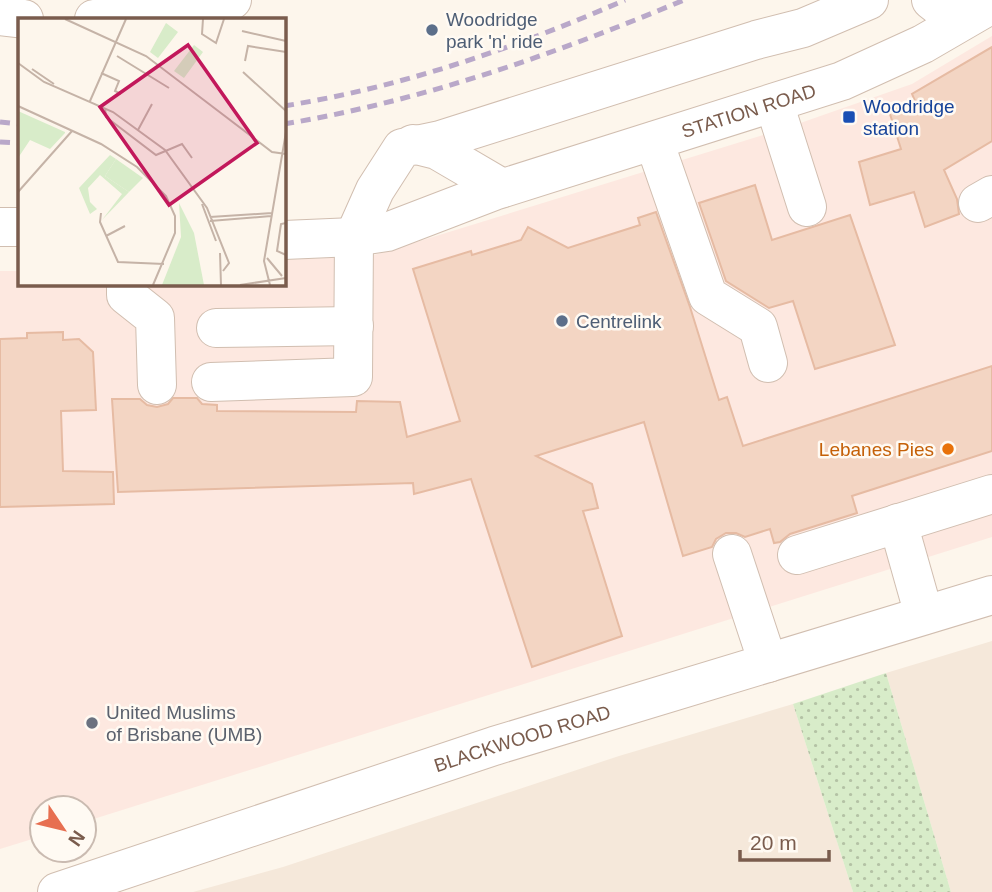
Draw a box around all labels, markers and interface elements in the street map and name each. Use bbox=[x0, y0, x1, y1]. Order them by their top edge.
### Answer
place label: Woodridge park 'n' ride bbox=[446, 9, 543, 52]
inset map bbox=[18, 18, 285, 285]
marker: Woodridge park 'n' ride bbox=[424, 22, 440, 38]
street label: STATION ROAD bbox=[679, 80, 819, 142]
place label: Woodridge station bbox=[863, 96, 955, 139]
marker: Woodridge station bbox=[841, 109, 857, 125]
place label: Centrelink bbox=[576, 311, 662, 332]
marker: Centrelink bbox=[554, 313, 570, 329]
place label: Lebanes Pies bbox=[819, 439, 934, 460]
marker: Lebanes Pies bbox=[940, 441, 956, 457]
street label: BLACKWOOD ROAD bbox=[431, 701, 613, 776]
place label: United Muslims of Brisbane (UMB) bbox=[106, 702, 262, 745]
marker: United Muslims of Brisbane (UMB) bbox=[84, 715, 100, 731]
north arrow bbox=[28, 794, 98, 864]
scale bar bbox=[740, 818, 829, 862]
text: N bbox=[64, 827, 89, 850]
text: 20 m bbox=[750, 831, 797, 854]

